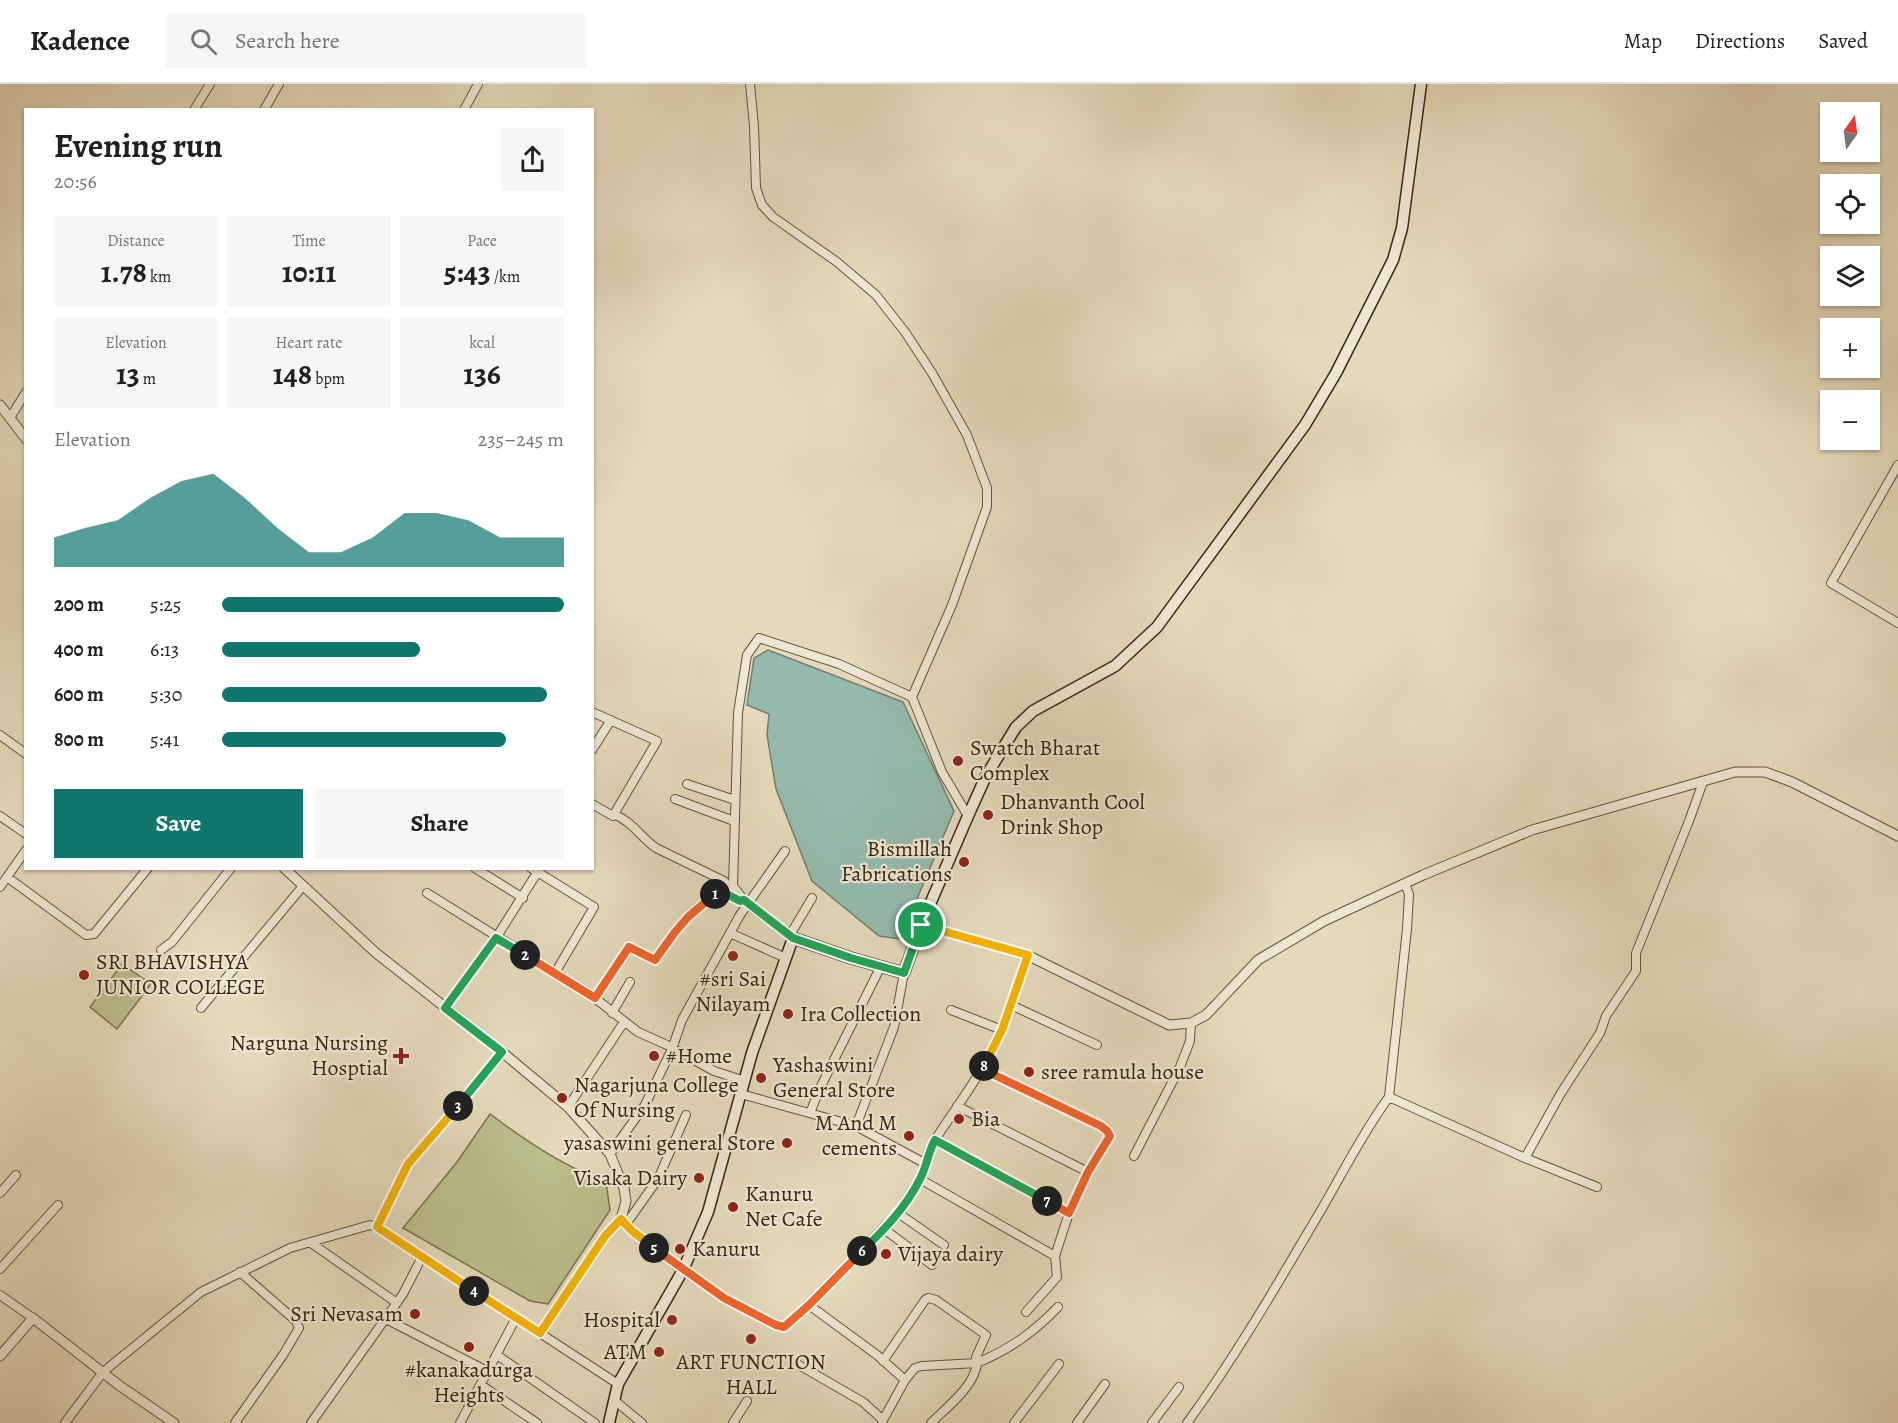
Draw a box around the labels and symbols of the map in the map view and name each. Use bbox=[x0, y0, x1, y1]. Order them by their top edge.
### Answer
north arrow bbox=[1820, 102, 1880, 162]
place label: Swatch Bharat Complex bbox=[970, 733, 1100, 788]
marker: Swatch Bharat Complex bbox=[951, 754, 965, 768]
place label: Dhanvanth Cool Drink Shop bbox=[1000, 787, 1145, 842]
marker: Dhanvanth Cool Drink Shop bbox=[981, 808, 995, 822]
place label: Bismillah Fabrications bbox=[841, 834, 952, 889]
marker: Bismillah Fabrications bbox=[957, 855, 971, 869]
pin: 1 bbox=[700, 879, 730, 909]
pin bbox=[895, 899, 946, 950]
pin: 2 bbox=[510, 940, 540, 970]
place label: SRI BHAVISHYA JUNIOR COLLEGE bbox=[96, 947, 265, 1002]
marker: #sri Sai Nilayam bbox=[726, 949, 740, 963]
place label: #sri Sai Nilayam bbox=[695, 964, 771, 1019]
marker: SRI BHAVISHYA JUNIOR COLLEGE bbox=[77, 968, 91, 982]
place label: Ira Collection bbox=[800, 999, 921, 1029]
marker: Ira Collection bbox=[781, 1007, 795, 1021]
place label: Narguna Nursing Hosptial bbox=[230, 1028, 388, 1083]
place label: #Home bbox=[666, 1041, 732, 1071]
marker: Narguna Nursing Hosptial bbox=[392, 1047, 410, 1065]
marker: #Home bbox=[647, 1049, 661, 1063]
place label: Yashaswini General Store bbox=[772, 1050, 895, 1105]
pin: 8 bbox=[969, 1051, 999, 1081]
place label: sree ramula house bbox=[1041, 1057, 1204, 1087]
marker: sree ramula house bbox=[1022, 1065, 1036, 1079]
place label: Nagarjuna College Of Nursing bbox=[574, 1070, 739, 1125]
marker: Yashaswini General Store bbox=[754, 1071, 768, 1085]
pin: 3 bbox=[443, 1091, 473, 1121]
marker: Nagarjuna College Of Nursing bbox=[555, 1091, 569, 1105]
place label: Bia bbox=[971, 1104, 1001, 1134]
place label: M And M cements bbox=[815, 1108, 897, 1163]
marker: Bia bbox=[952, 1112, 966, 1126]
place label: yasaswini general Store bbox=[563, 1128, 775, 1158]
marker: M And M cements bbox=[902, 1129, 916, 1143]
marker: yasaswini general Store bbox=[780, 1136, 794, 1150]
place label: Visaka Dairy bbox=[573, 1163, 687, 1193]
marker: Visaka Dairy bbox=[692, 1171, 706, 1185]
place label: Kanuru Net Cafe bbox=[745, 1179, 823, 1234]
pin: 7 bbox=[1032, 1186, 1062, 1216]
marker: Kanuru Net Cafe bbox=[726, 1200, 740, 1214]
pin: 5 bbox=[639, 1233, 669, 1263]
place label: Kanuru bbox=[692, 1234, 760, 1264]
pin: 6 bbox=[847, 1236, 877, 1266]
place label: Vijaya dairy bbox=[897, 1239, 1003, 1269]
marker: Kanuru bbox=[673, 1242, 687, 1256]
marker: Vijaya dairy bbox=[879, 1247, 893, 1261]
pin: 4 bbox=[459, 1276, 489, 1306]
place label: Sri Nevasam bbox=[290, 1299, 403, 1329]
place label: Hospital bbox=[583, 1305, 660, 1335]
marker: Sri Nevasam bbox=[408, 1307, 422, 1321]
marker: Hospital bbox=[665, 1313, 679, 1327]
marker: ART FUNCTION HALL bbox=[744, 1332, 758, 1346]
place label: ATM bbox=[603, 1337, 647, 1367]
marker: #kanakadurga Heights bbox=[462, 1340, 476, 1354]
marker: ATM bbox=[652, 1345, 666, 1359]
place label: ART FUNCTION HALL bbox=[675, 1347, 826, 1402]
place label: #kanakadurga Heights bbox=[405, 1355, 534, 1410]

